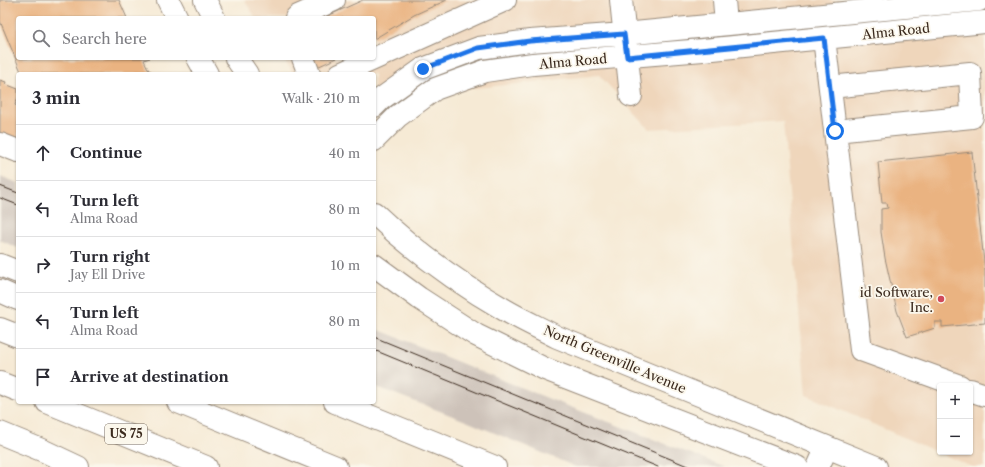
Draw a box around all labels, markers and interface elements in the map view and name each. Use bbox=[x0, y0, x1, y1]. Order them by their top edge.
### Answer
search box bbox=[16, 16, 376, 60]
street label: Alma Road bbox=[860, 19, 931, 43]
icon: search bbox=[30, 27, 52, 49]
text: Search here bbox=[62, 29, 147, 48]
street label: Alma Road bbox=[537, 50, 608, 72]
route end bbox=[414, 60, 432, 78]
text: 3 min bbox=[32, 88, 81, 108]
text: Walk · 210 m bbox=[282, 90, 360, 106]
route start bbox=[826, 122, 844, 140]
icon: ahead bbox=[32, 142, 54, 164]
text: Continue bbox=[70, 143, 142, 162]
text: 40 m bbox=[329, 145, 360, 161]
text: Turn left bbox=[70, 191, 139, 210]
icon: left bbox=[32, 198, 54, 220]
text: 80 m bbox=[328, 201, 360, 217]
text: Alma Road bbox=[70, 210, 138, 226]
text: Turn right bbox=[70, 247, 150, 266]
icon: right bbox=[32, 254, 54, 276]
text: 10 m bbox=[331, 257, 360, 273]
text: Jay Ell Drive bbox=[70, 266, 145, 282]
place label: id Software, Inc. bbox=[860, 284, 933, 315]
marker: id Software, Inc. bbox=[936, 294, 946, 304]
text: Turn left bbox=[70, 303, 139, 322]
icon: left bbox=[32, 310, 54, 332]
text: 80 m bbox=[328, 313, 360, 329]
text: Alma Road bbox=[70, 322, 138, 338]
street label: North Greenville Avenue bbox=[541, 322, 689, 396]
icon: arrive bbox=[32, 366, 54, 388]
text: Arrive at destination bbox=[70, 367, 229, 386]
map controls bbox=[937, 383, 973, 455]
button: + bbox=[937, 383, 973, 419]
button: − bbox=[937, 419, 973, 455]
road number: US 75 bbox=[105, 424, 147, 444]

